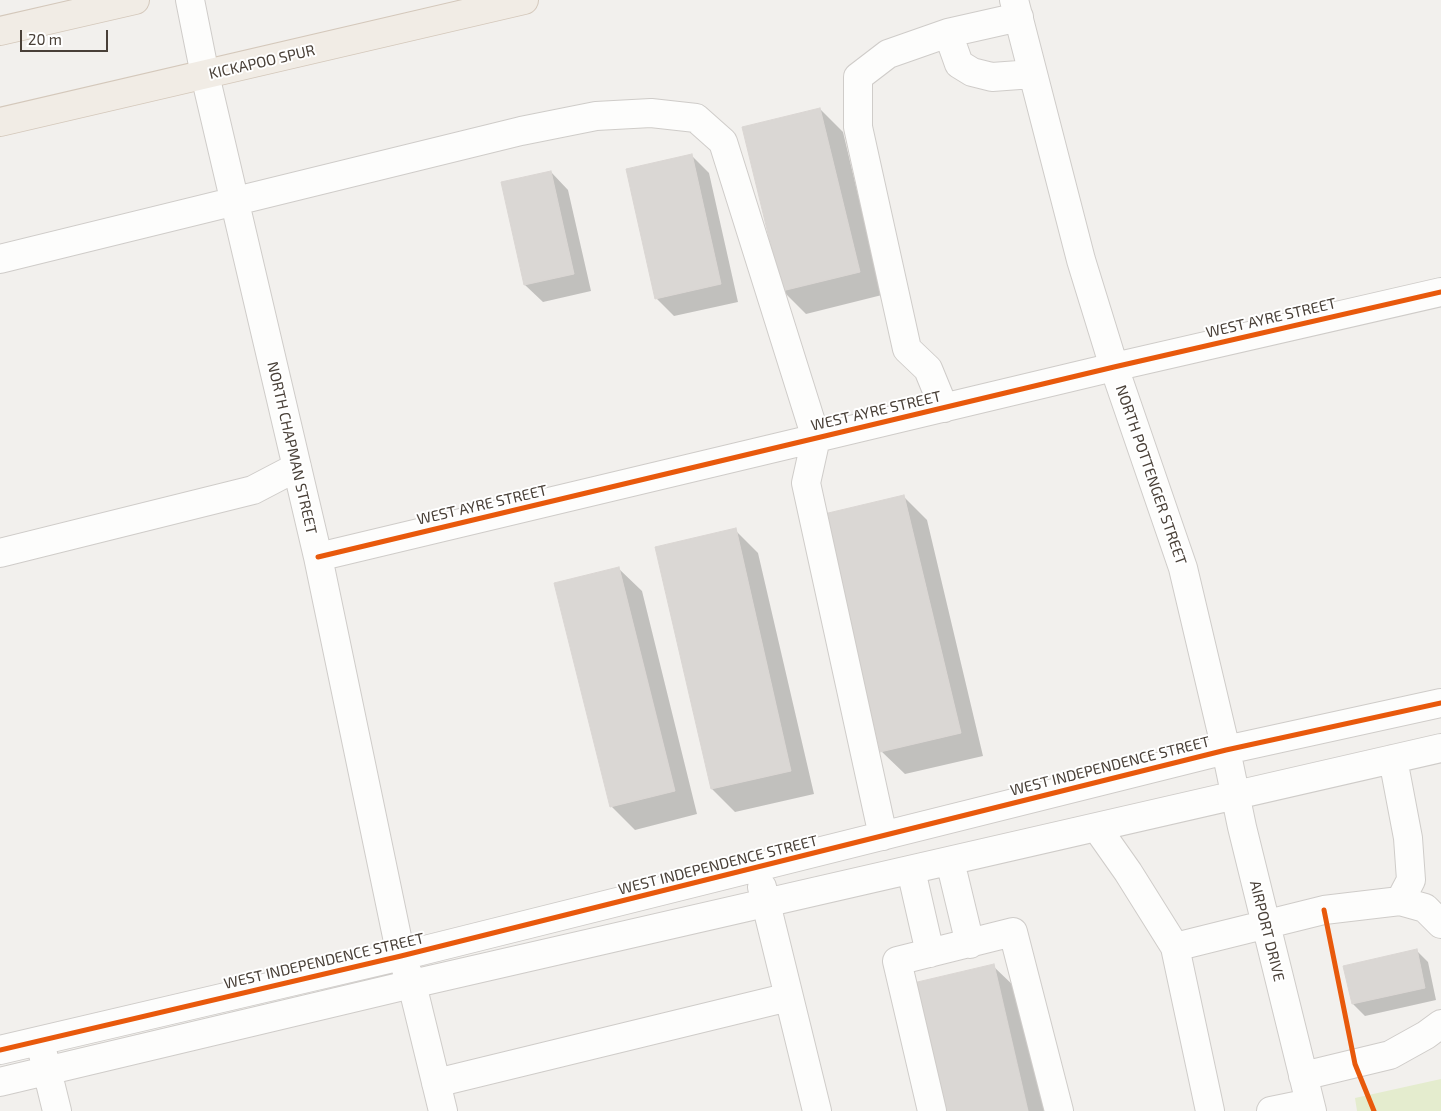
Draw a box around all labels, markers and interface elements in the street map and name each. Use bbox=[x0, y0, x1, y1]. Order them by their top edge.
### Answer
scale bar bbox=[22, 20, 110, 52]
text: 20 m bbox=[28, 30, 62, 48]
street label: KICKAPOO SPUR bbox=[207, 41, 317, 83]
street label: WEST AYRE STREET bbox=[1204, 294, 1338, 342]
street label: NORTH CHAPMAN STREET bbox=[263, 360, 321, 536]
street label: NORTH POTTENGER STREET bbox=[1112, 383, 1190, 567]
street label: WEST AYRE STREET bbox=[809, 387, 943, 435]
street label: WEST AYRE STREET bbox=[415, 481, 549, 529]
street label: WEST INDEPENDENCE STREET bbox=[1008, 732, 1212, 800]
street label: WEST INDEPENDENCE STREET bbox=[616, 831, 820, 899]
street label: AIRPORT DRIVE bbox=[1246, 879, 1288, 983]
street label: WEST INDEPENDENCE STREET bbox=[222, 929, 426, 993]

